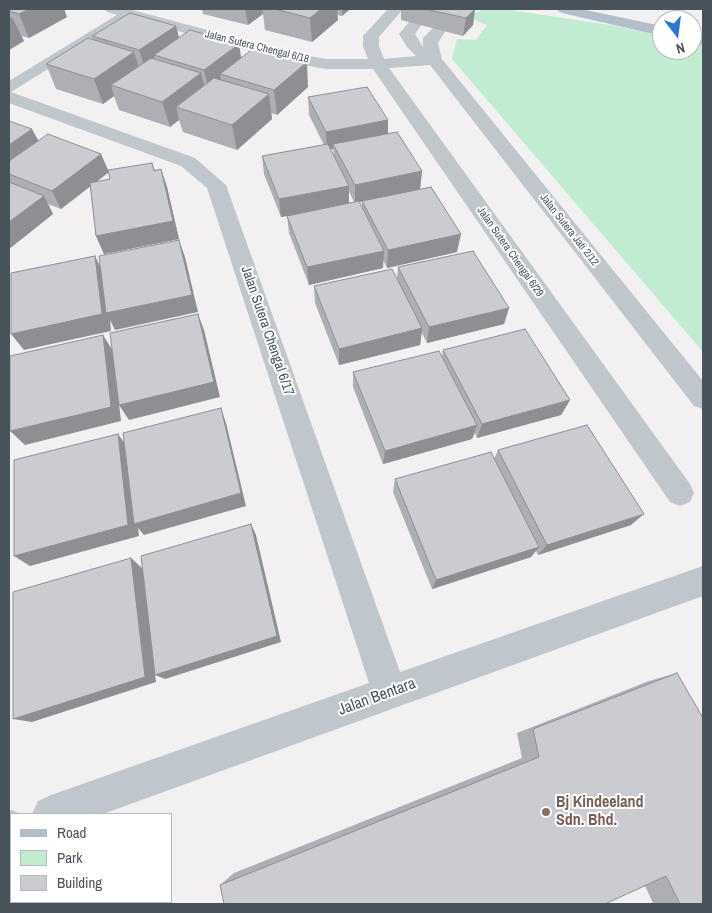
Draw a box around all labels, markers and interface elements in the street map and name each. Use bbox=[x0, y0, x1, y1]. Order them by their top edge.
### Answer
north arrow bbox=[652, 10, 702, 60]
street label: Jalan Sutera Chengal 6/18 bbox=[204, 28, 310, 66]
text: N bbox=[674, 39, 687, 58]
street label: Jalan Sutera Jati 2/12 bbox=[537, 191, 601, 269]
street label: Jalan Sutera Chengal 6/29 bbox=[474, 204, 546, 300]
street label: Jalan Sutera Chengal 6/17 bbox=[237, 264, 297, 398]
street label: Jalan Bentara bbox=[336, 674, 418, 720]
place label: Bj Kindeeland Sdn. Bhd. bbox=[556, 793, 643, 831]
marker: Bj Kindeeland Sdn. Bhd. bbox=[540, 806, 552, 818]
legend bbox=[10, 813, 172, 903]
text: Road bbox=[57, 822, 86, 843]
text: Park bbox=[57, 847, 82, 868]
text: Building bbox=[57, 872, 102, 893]

